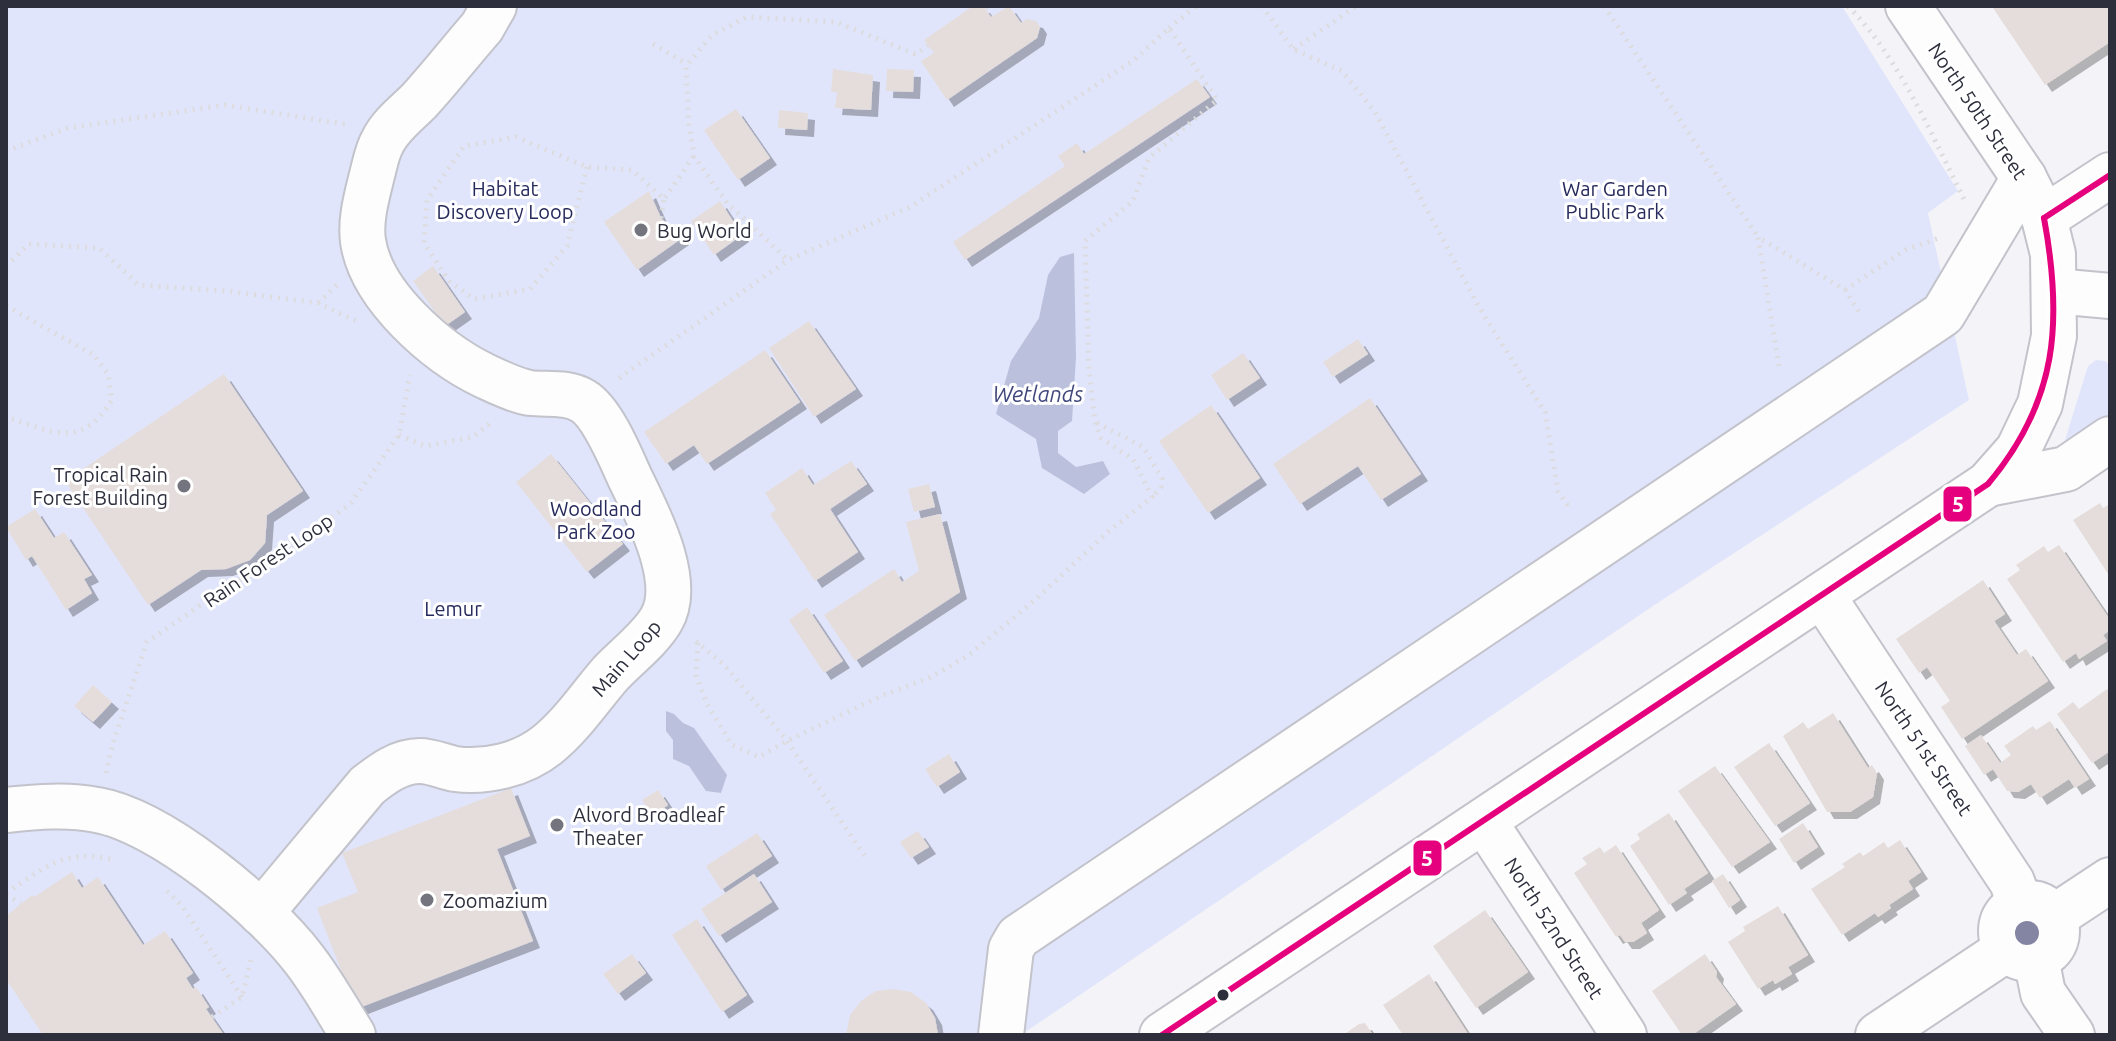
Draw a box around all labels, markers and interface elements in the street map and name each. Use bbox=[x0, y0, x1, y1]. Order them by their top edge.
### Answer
street label: North 50th Street bbox=[1924, 38, 2032, 184]
park label: Habitat Discovery Loop bbox=[437, 177, 573, 223]
park label: War Garden Public Park bbox=[1562, 177, 1668, 223]
place label: Bug World bbox=[657, 219, 752, 242]
marker: Bug World bbox=[632, 221, 650, 239]
water label: Wetlands bbox=[993, 381, 1083, 406]
place label: Tropical Rain Forest Building bbox=[32, 463, 168, 509]
marker: Tropical Rain Forest Building bbox=[175, 477, 193, 495]
line badge: 5 bbox=[1942, 485, 1973, 523]
text: 5 bbox=[1952, 491, 1964, 516]
park label: Woodland Park Zoo bbox=[550, 497, 642, 543]
street label: Rain Forest Loop bbox=[199, 508, 337, 612]
park label: Lemur bbox=[424, 597, 482, 620]
street label: Main Loop bbox=[587, 615, 665, 701]
street label: North 51st Street bbox=[1871, 677, 1977, 820]
place label: Alvord Broadleaf Theater bbox=[573, 803, 725, 849]
marker: Alvord Broadleaf Theater bbox=[548, 816, 566, 834]
line badge: 5 bbox=[1412, 839, 1443, 877]
text: 5 bbox=[1421, 845, 1433, 870]
street label: North 52nd Street bbox=[1500, 853, 1608, 1003]
place label: Zoomazium bbox=[443, 889, 548, 912]
marker: Zoomazium bbox=[418, 891, 436, 909]
unlabelled marker bbox=[1215, 987, 1231, 1003]

